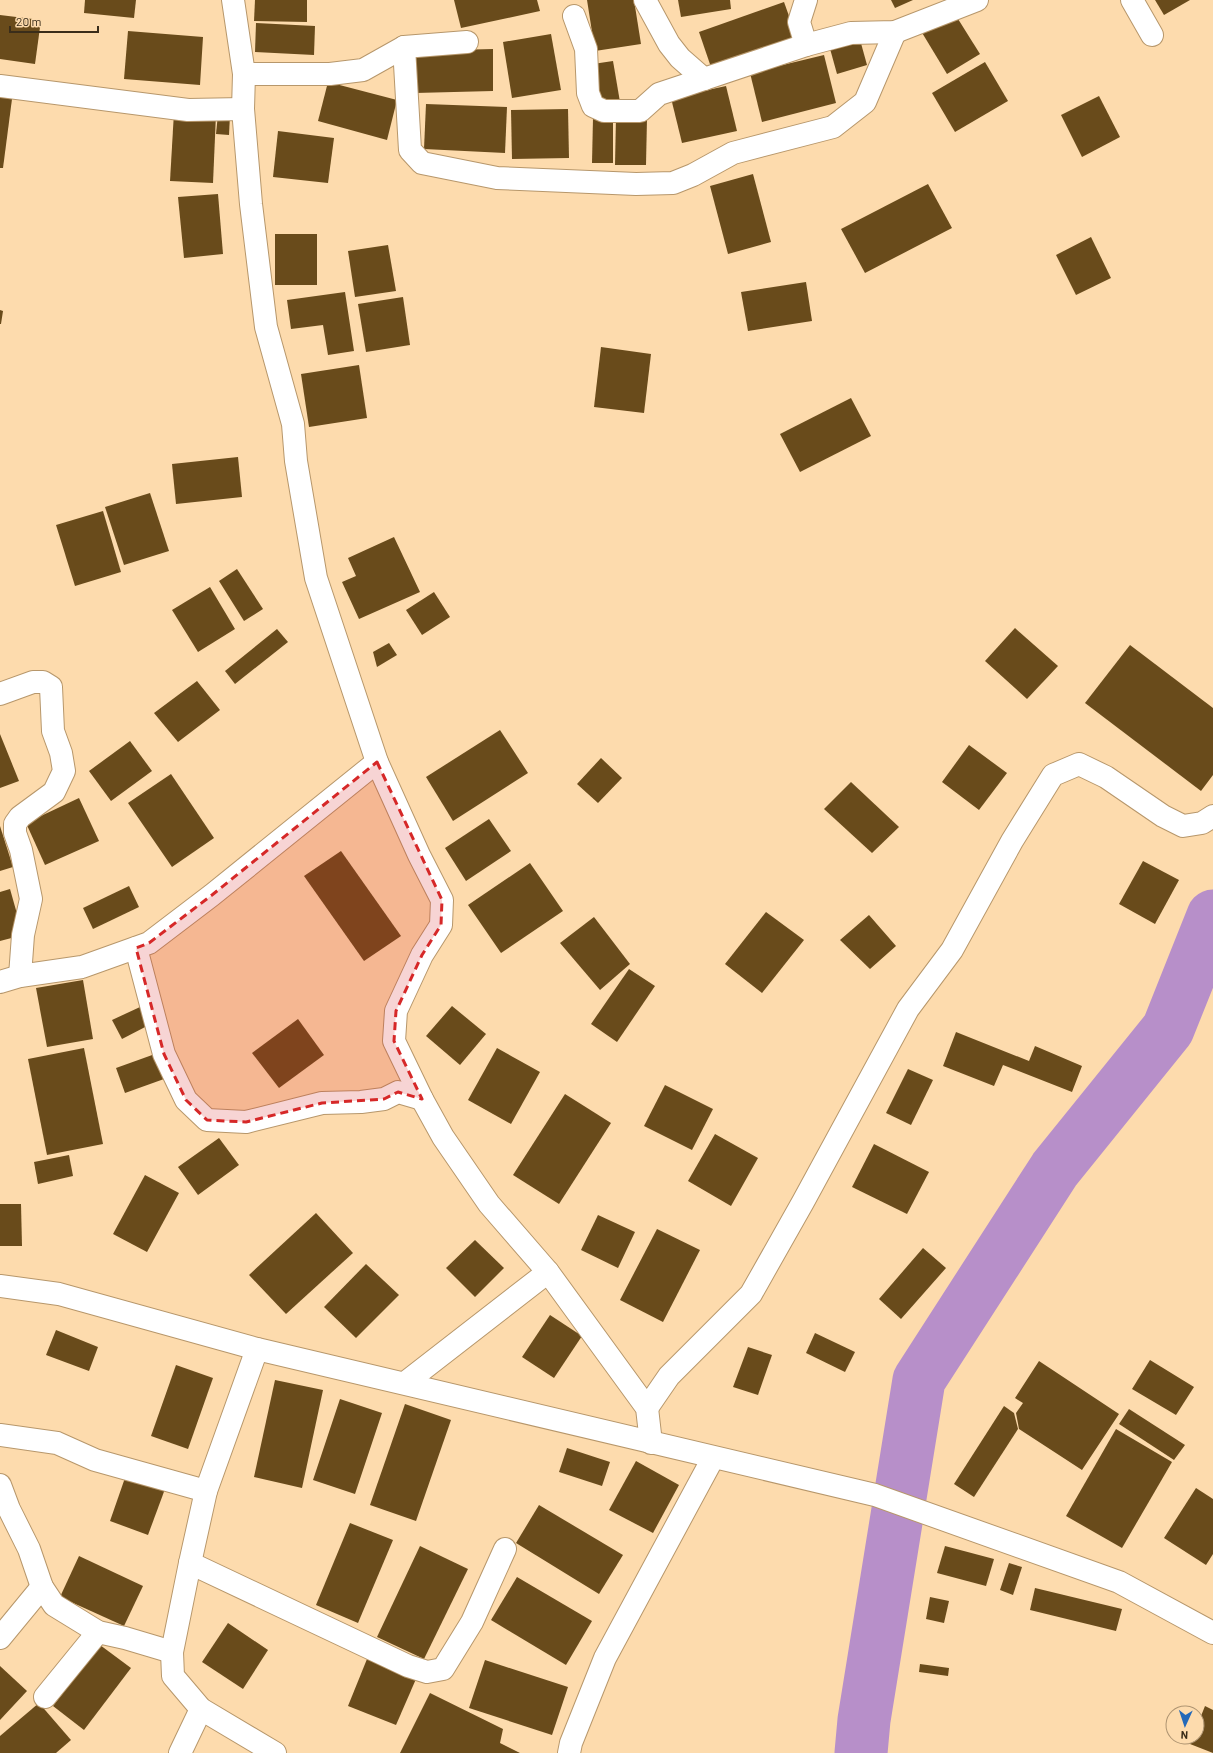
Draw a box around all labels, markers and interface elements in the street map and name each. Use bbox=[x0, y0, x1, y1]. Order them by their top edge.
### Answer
scale bar bbox=[10, 8, 98, 34]
text: 20 m bbox=[16, 14, 42, 28]
north arrow bbox=[1165, 1705, 1205, 1745]
text: N bbox=[1180, 1729, 1188, 1742]

